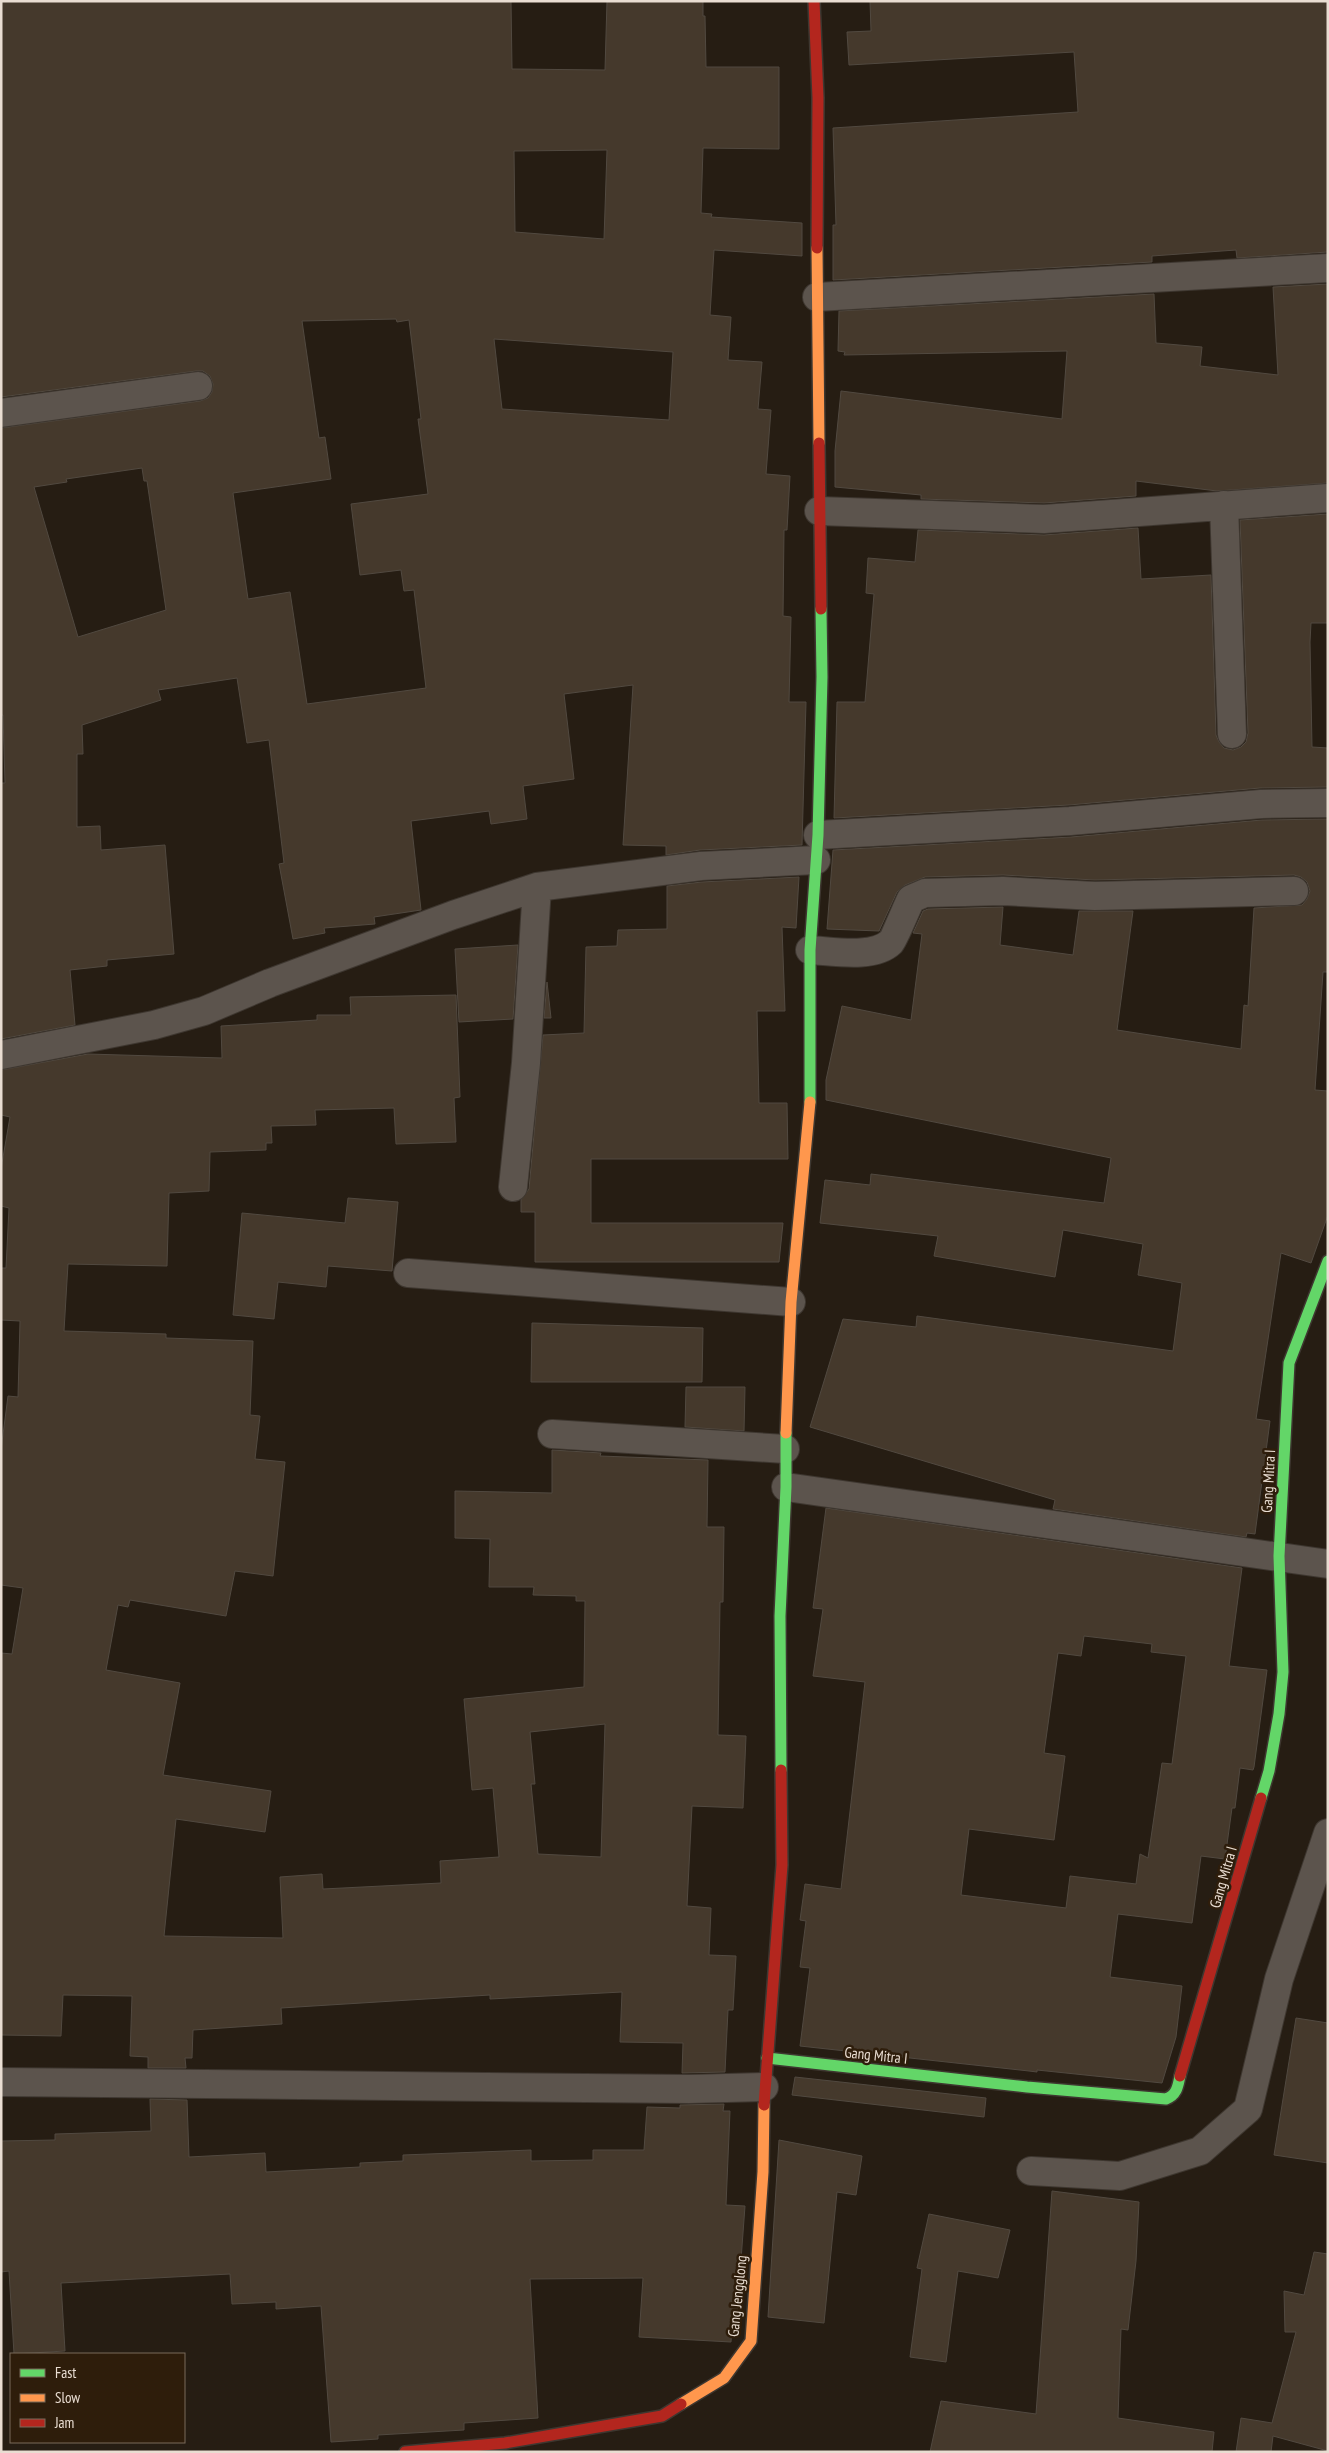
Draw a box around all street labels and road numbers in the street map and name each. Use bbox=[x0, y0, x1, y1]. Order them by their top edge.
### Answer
street label: Gang Mitra I bbox=[1257, 1449, 1279, 1513]
street label: Gang Mitra I bbox=[1205, 1844, 1241, 1910]
street label: Gang Mitra I bbox=[844, 2042, 908, 2068]
street label: Gang Jengglong bbox=[723, 2254, 751, 2338]

